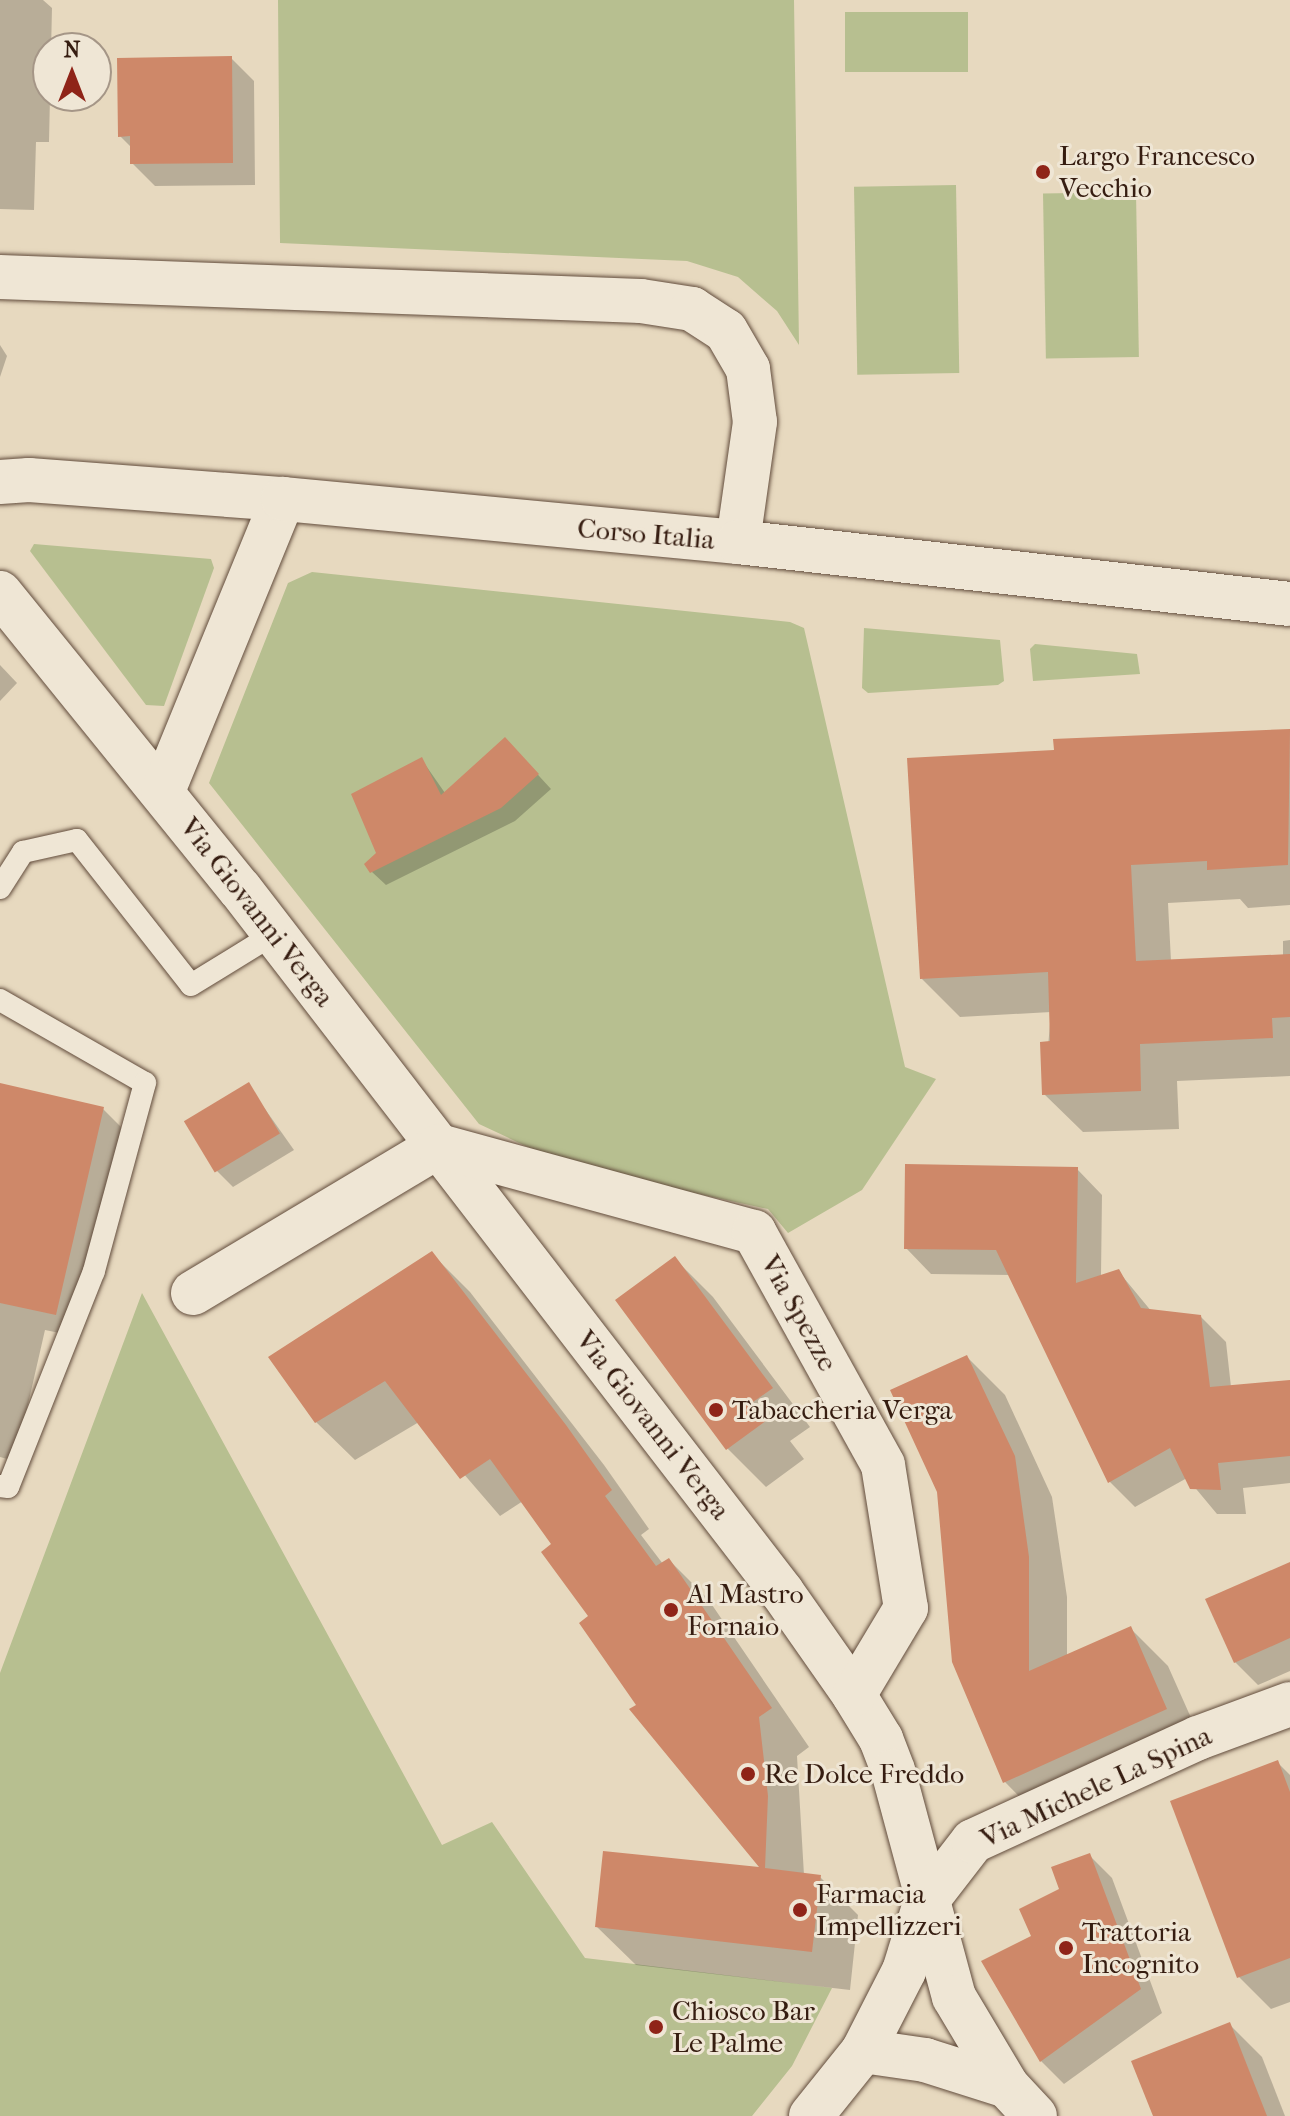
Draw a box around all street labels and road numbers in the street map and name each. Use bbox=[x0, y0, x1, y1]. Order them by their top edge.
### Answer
street label: Corso Italia bbox=[576, 511, 716, 557]
street label: Via Giovanni Verga bbox=[173, 811, 341, 1013]
street label: Via Spezze bbox=[753, 1249, 845, 1377]
street label: Via Giovanni Verga bbox=[569, 1324, 737, 1526]
street label: Via Michele La Spina bbox=[975, 1719, 1217, 1855]

